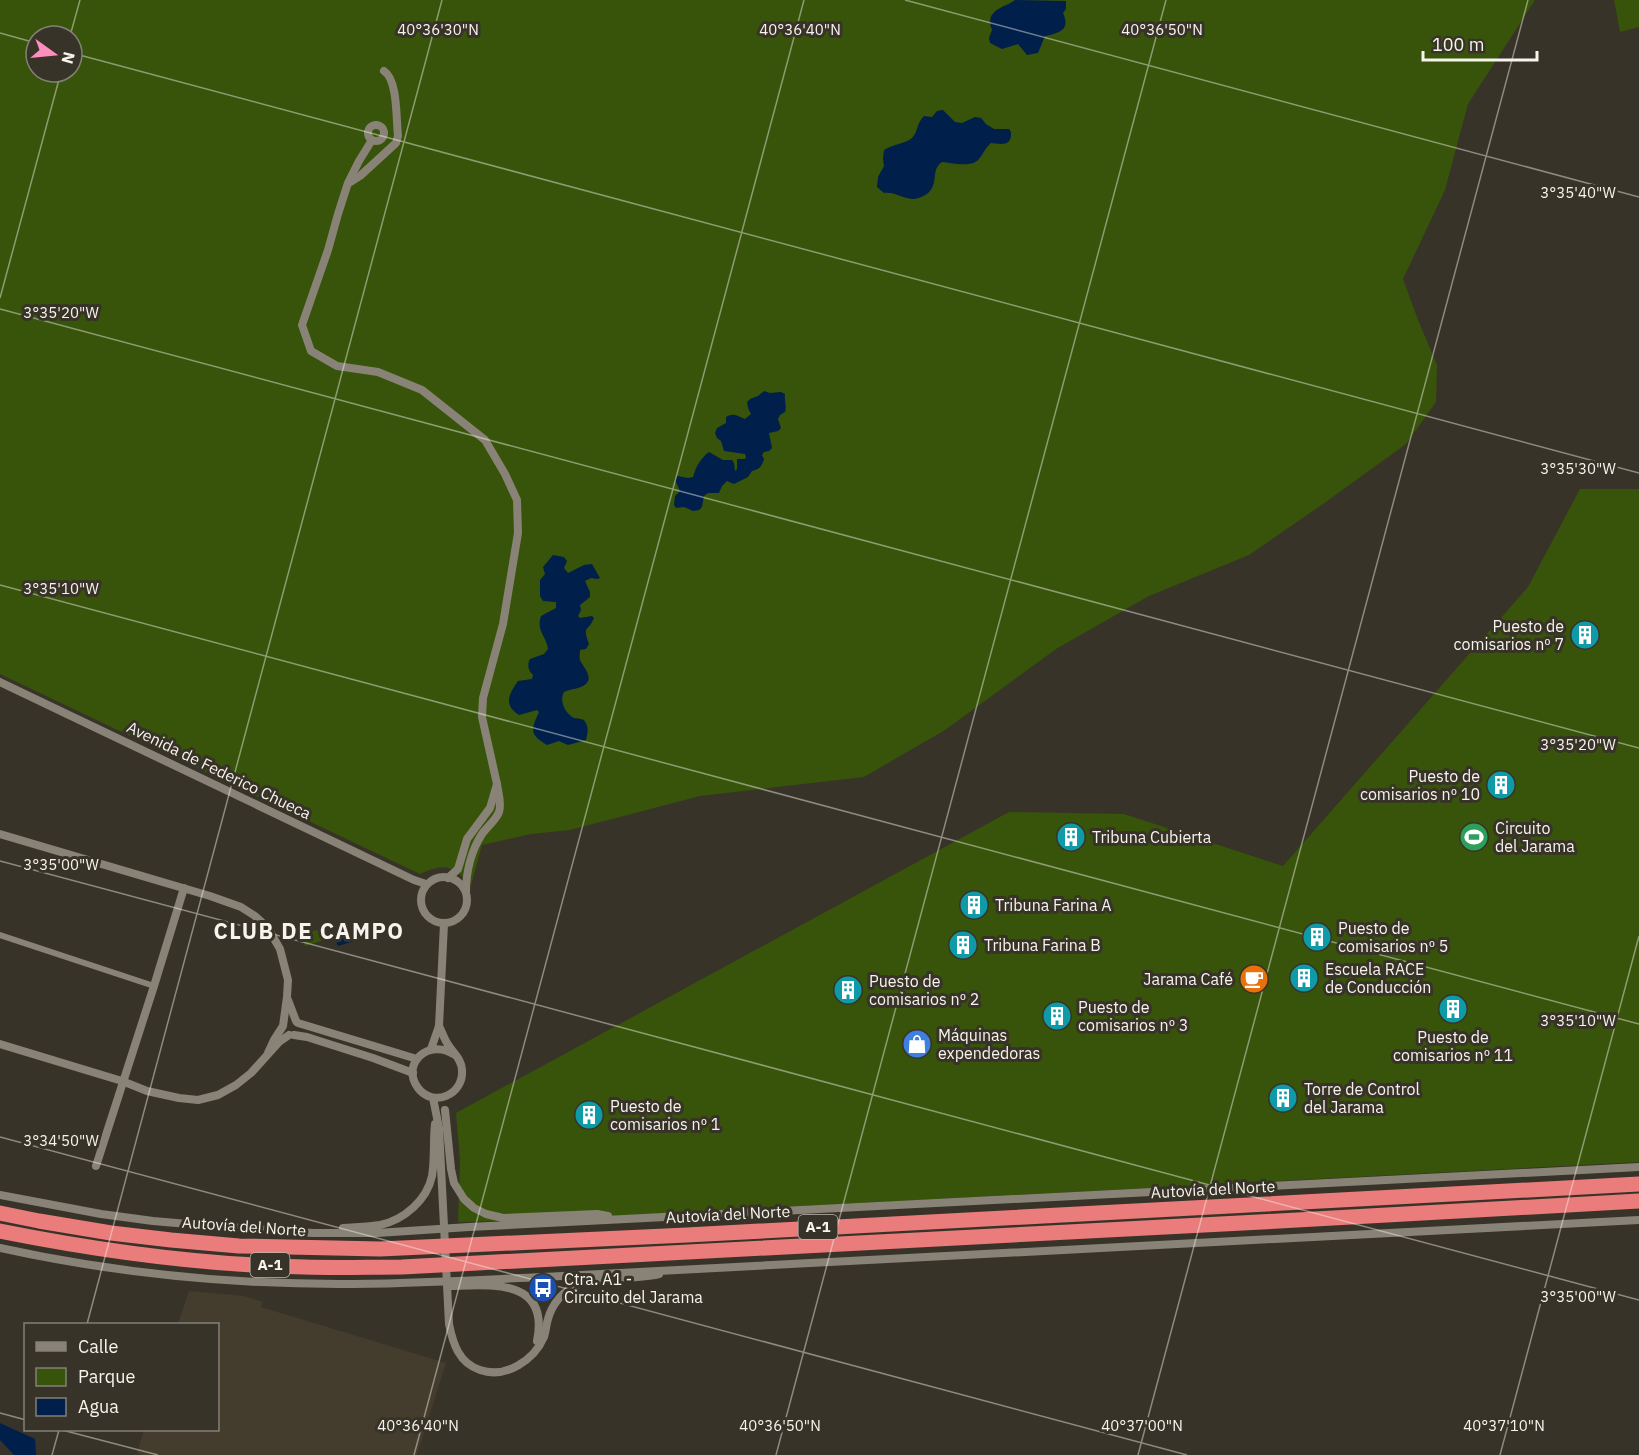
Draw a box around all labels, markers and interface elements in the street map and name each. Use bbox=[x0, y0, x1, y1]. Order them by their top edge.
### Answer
text: 40°36'30"N bbox=[397, 20, 479, 39]
text: 40°36'40"N bbox=[759, 20, 841, 39]
text: 40°36'50"N bbox=[1121, 20, 1203, 39]
north arrow bbox=[24, 24, 84, 84]
scale bar bbox=[1423, 24, 1537, 62]
text: 100 m bbox=[1432, 33, 1484, 56]
text: N bbox=[57, 50, 80, 66]
text: 3°35'40"W bbox=[1540, 183, 1616, 202]
text: 3°35'20"W bbox=[23, 303, 99, 322]
text: 3°35'30"W bbox=[1540, 459, 1616, 478]
text: 3°35'10"W bbox=[23, 579, 99, 598]
place label: Puesto de comisarios nº 7 bbox=[1454, 616, 1564, 654]
building icon: Puesto de comisarios nº 7 bbox=[1569, 619, 1601, 651]
street label: Avenida de Federico Chueca bbox=[124, 717, 315, 824]
text: 3°35'20"W bbox=[1540, 735, 1616, 754]
place label: Puesto de comisarios nº 10 bbox=[1360, 766, 1480, 804]
building icon: Puesto de comisarios nº 10 bbox=[1485, 769, 1517, 801]
place label: Circuito del Jarama bbox=[1495, 818, 1575, 856]
building icon: Tribuna Cubierta bbox=[1055, 821, 1087, 853]
sports icon: Circuito del Jarama bbox=[1458, 821, 1490, 853]
place label: Tribuna Cubierta bbox=[1092, 827, 1212, 847]
text: 3°35'00"W bbox=[23, 855, 99, 874]
building icon: Tribuna Farina A bbox=[958, 889, 990, 921]
place label: Tribuna Farina A bbox=[995, 895, 1111, 915]
district label: CLUB DE CAMPO bbox=[213, 916, 405, 945]
place label: Puesto de comisarios nº 5 bbox=[1338, 918, 1448, 956]
building icon: Puesto de comisarios nº 5 bbox=[1301, 921, 1333, 953]
building icon: Tribuna Farina B bbox=[947, 929, 979, 961]
place label: Tribuna Farina B bbox=[984, 935, 1101, 955]
place label: Escuela RACE de Conducción bbox=[1325, 959, 1431, 997]
building icon: Escuela RACE de Conducción bbox=[1288, 962, 1320, 994]
cafe icon: Jarama Café bbox=[1238, 963, 1270, 995]
place label: Jarama Café bbox=[1143, 969, 1233, 989]
place label: Puesto de comisarios nº 2 bbox=[869, 971, 979, 1009]
building icon: Puesto de comisarios nº 2 bbox=[832, 974, 864, 1006]
building icon: Puesto de comisarios nº 11 bbox=[1437, 993, 1469, 1025]
place label: Puesto de comisarios nº 3 bbox=[1078, 997, 1188, 1035]
building icon: Puesto de comisarios nº 3 bbox=[1041, 1000, 1073, 1032]
text: 3°35'10"W bbox=[1540, 1011, 1616, 1030]
place label: Máquinas expendedoras bbox=[938, 1025, 1040, 1063]
place label: Puesto de comisarios nº 11 bbox=[1393, 1027, 1513, 1065]
shop icon: Máquinas expendedoras bbox=[901, 1028, 933, 1060]
place label: Torre de Control del Jarama bbox=[1304, 1079, 1420, 1117]
building icon: Torre de Control del Jarama bbox=[1267, 1082, 1299, 1114]
place label: Puesto de comisarios nº 1 bbox=[610, 1096, 720, 1134]
building icon: Puesto de comisarios nº 1 bbox=[573, 1099, 605, 1131]
text: 3°34'50"W bbox=[23, 1131, 99, 1150]
street label: Autovía del Norte bbox=[1150, 1176, 1276, 1202]
street label: Autovía del Norte bbox=[665, 1201, 791, 1227]
street label: Autovía del Norte bbox=[181, 1212, 307, 1240]
road number: A-1 bbox=[798, 1215, 838, 1239]
road number: A-1 bbox=[250, 1253, 290, 1277]
place label: Ctra. A1 - Circuito del Jarama bbox=[564, 1269, 703, 1307]
bus stop icon: Ctra. A1 - Circuito del Jarama bbox=[527, 1272, 559, 1304]
text: 3°35'00"W bbox=[1540, 1287, 1616, 1306]
legend bbox=[24, 1323, 219, 1431]
text: Calle bbox=[78, 1335, 118, 1358]
text: Parque bbox=[78, 1365, 136, 1388]
text: Agua bbox=[78, 1395, 119, 1418]
text: 40°36'40"N bbox=[377, 1416, 459, 1435]
text: 40°36'50"N bbox=[739, 1416, 821, 1435]
text: 40°37'00"N bbox=[1101, 1416, 1183, 1435]
text: 40°37'10"N bbox=[1463, 1416, 1545, 1435]

